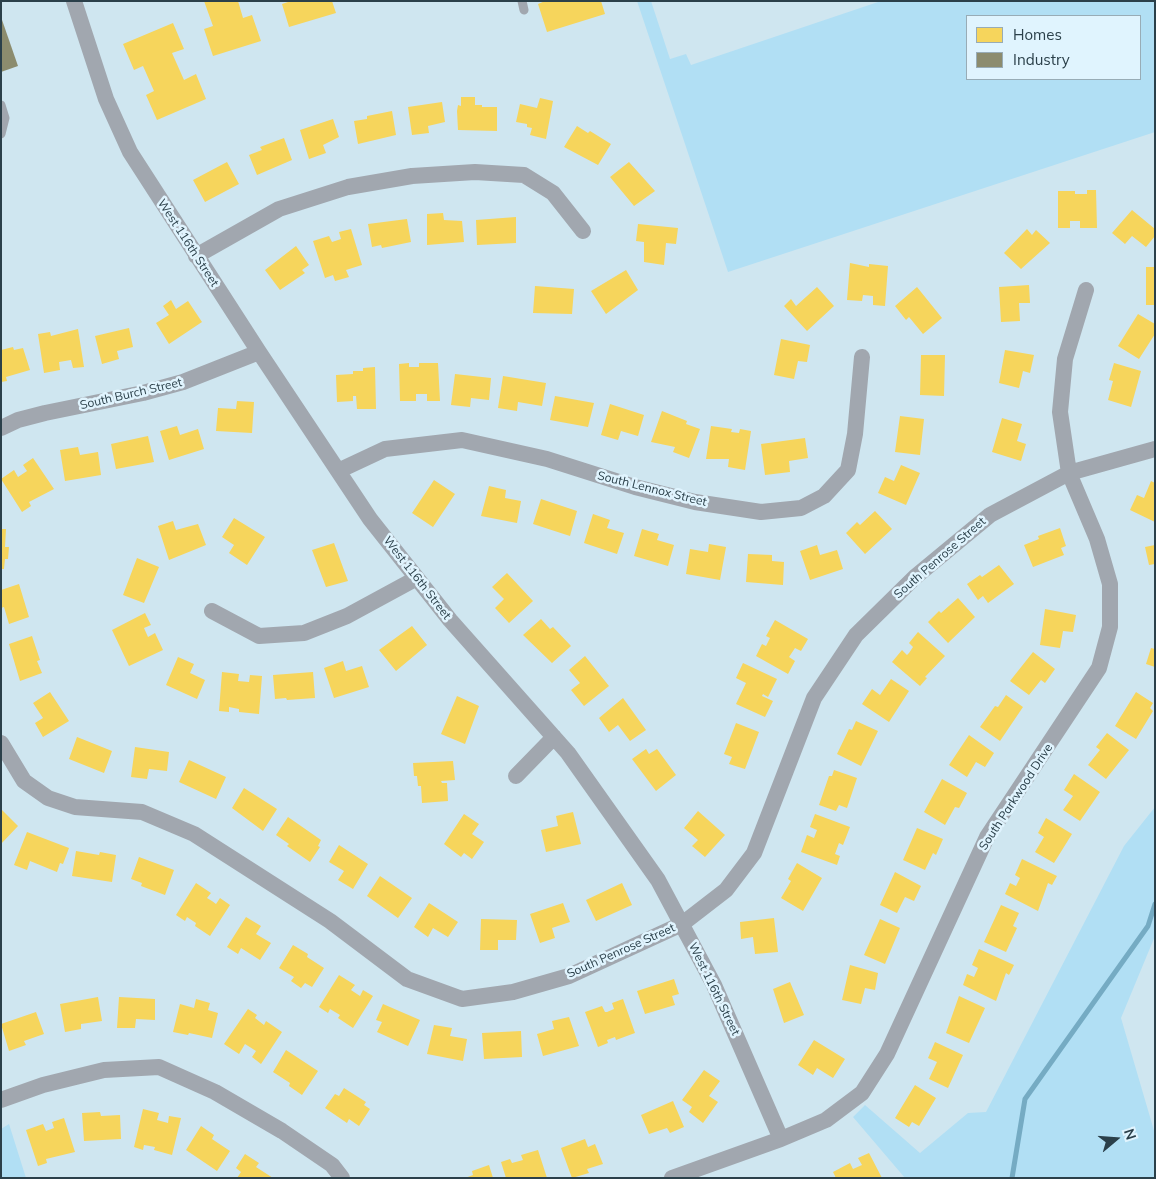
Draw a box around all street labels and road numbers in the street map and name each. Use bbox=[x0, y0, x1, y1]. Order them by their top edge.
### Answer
street label: West 116th Street bbox=[154, 196, 222, 290]
street label: South Burch Street bbox=[79, 375, 183, 413]
street label: South Lennox Street bbox=[596, 468, 708, 510]
street label: South Penrose Street bbox=[891, 514, 989, 602]
street label: West 116th Street bbox=[380, 534, 454, 622]
street label: South Parkwood Drive bbox=[976, 741, 1056, 853]
street label: South Penrose Street bbox=[565, 921, 677, 981]
street label: West 116th Street bbox=[685, 940, 743, 1038]

